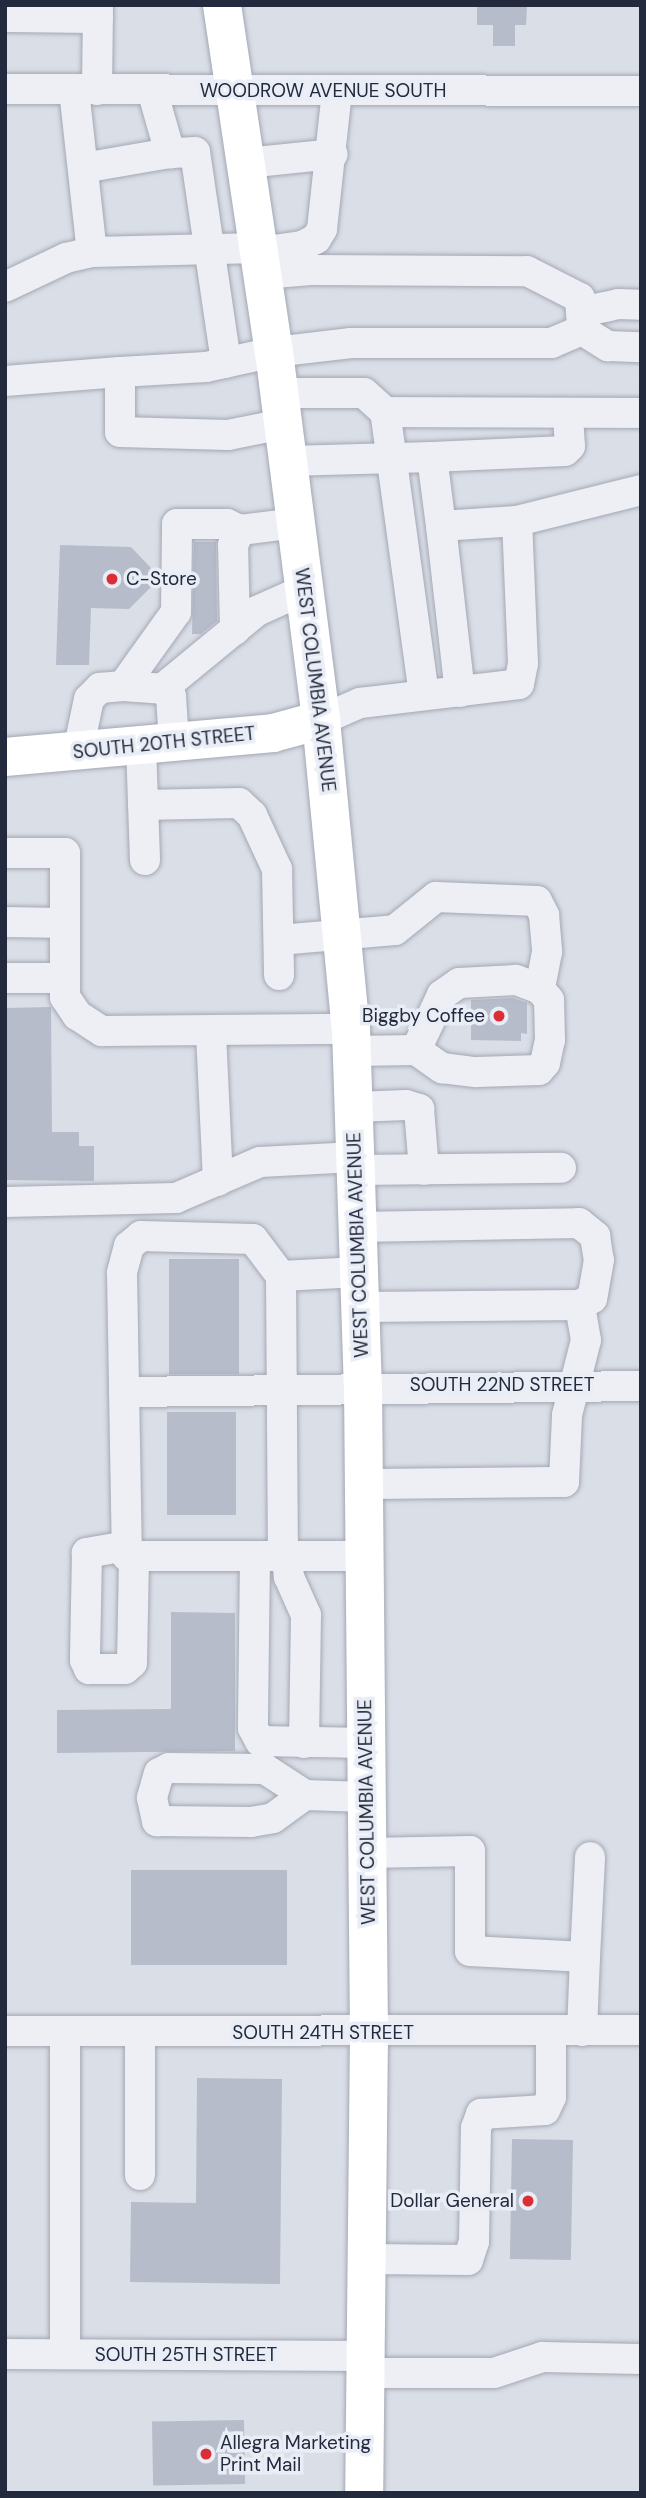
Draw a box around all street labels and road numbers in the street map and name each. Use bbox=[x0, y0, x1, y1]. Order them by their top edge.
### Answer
street label: WOODROW AVENUE SOUTH bbox=[200, 80, 446, 102]
street label: WEST COLUMBIA AVENUE bbox=[290, 567, 340, 793]
street label: SOUTH 20TH STREET bbox=[72, 722, 256, 764]
street label: WEST COLUMBIA AVENUE bbox=[343, 1132, 373, 1358]
street label: SOUTH 22ND STREET bbox=[410, 1374, 594, 1396]
street label: WEST COLUMBIA AVENUE bbox=[354, 1699, 380, 1925]
street label: SOUTH 24TH STREET bbox=[232, 2022, 414, 2044]
street label: SOUTH 25TH STREET bbox=[95, 2344, 277, 2366]

